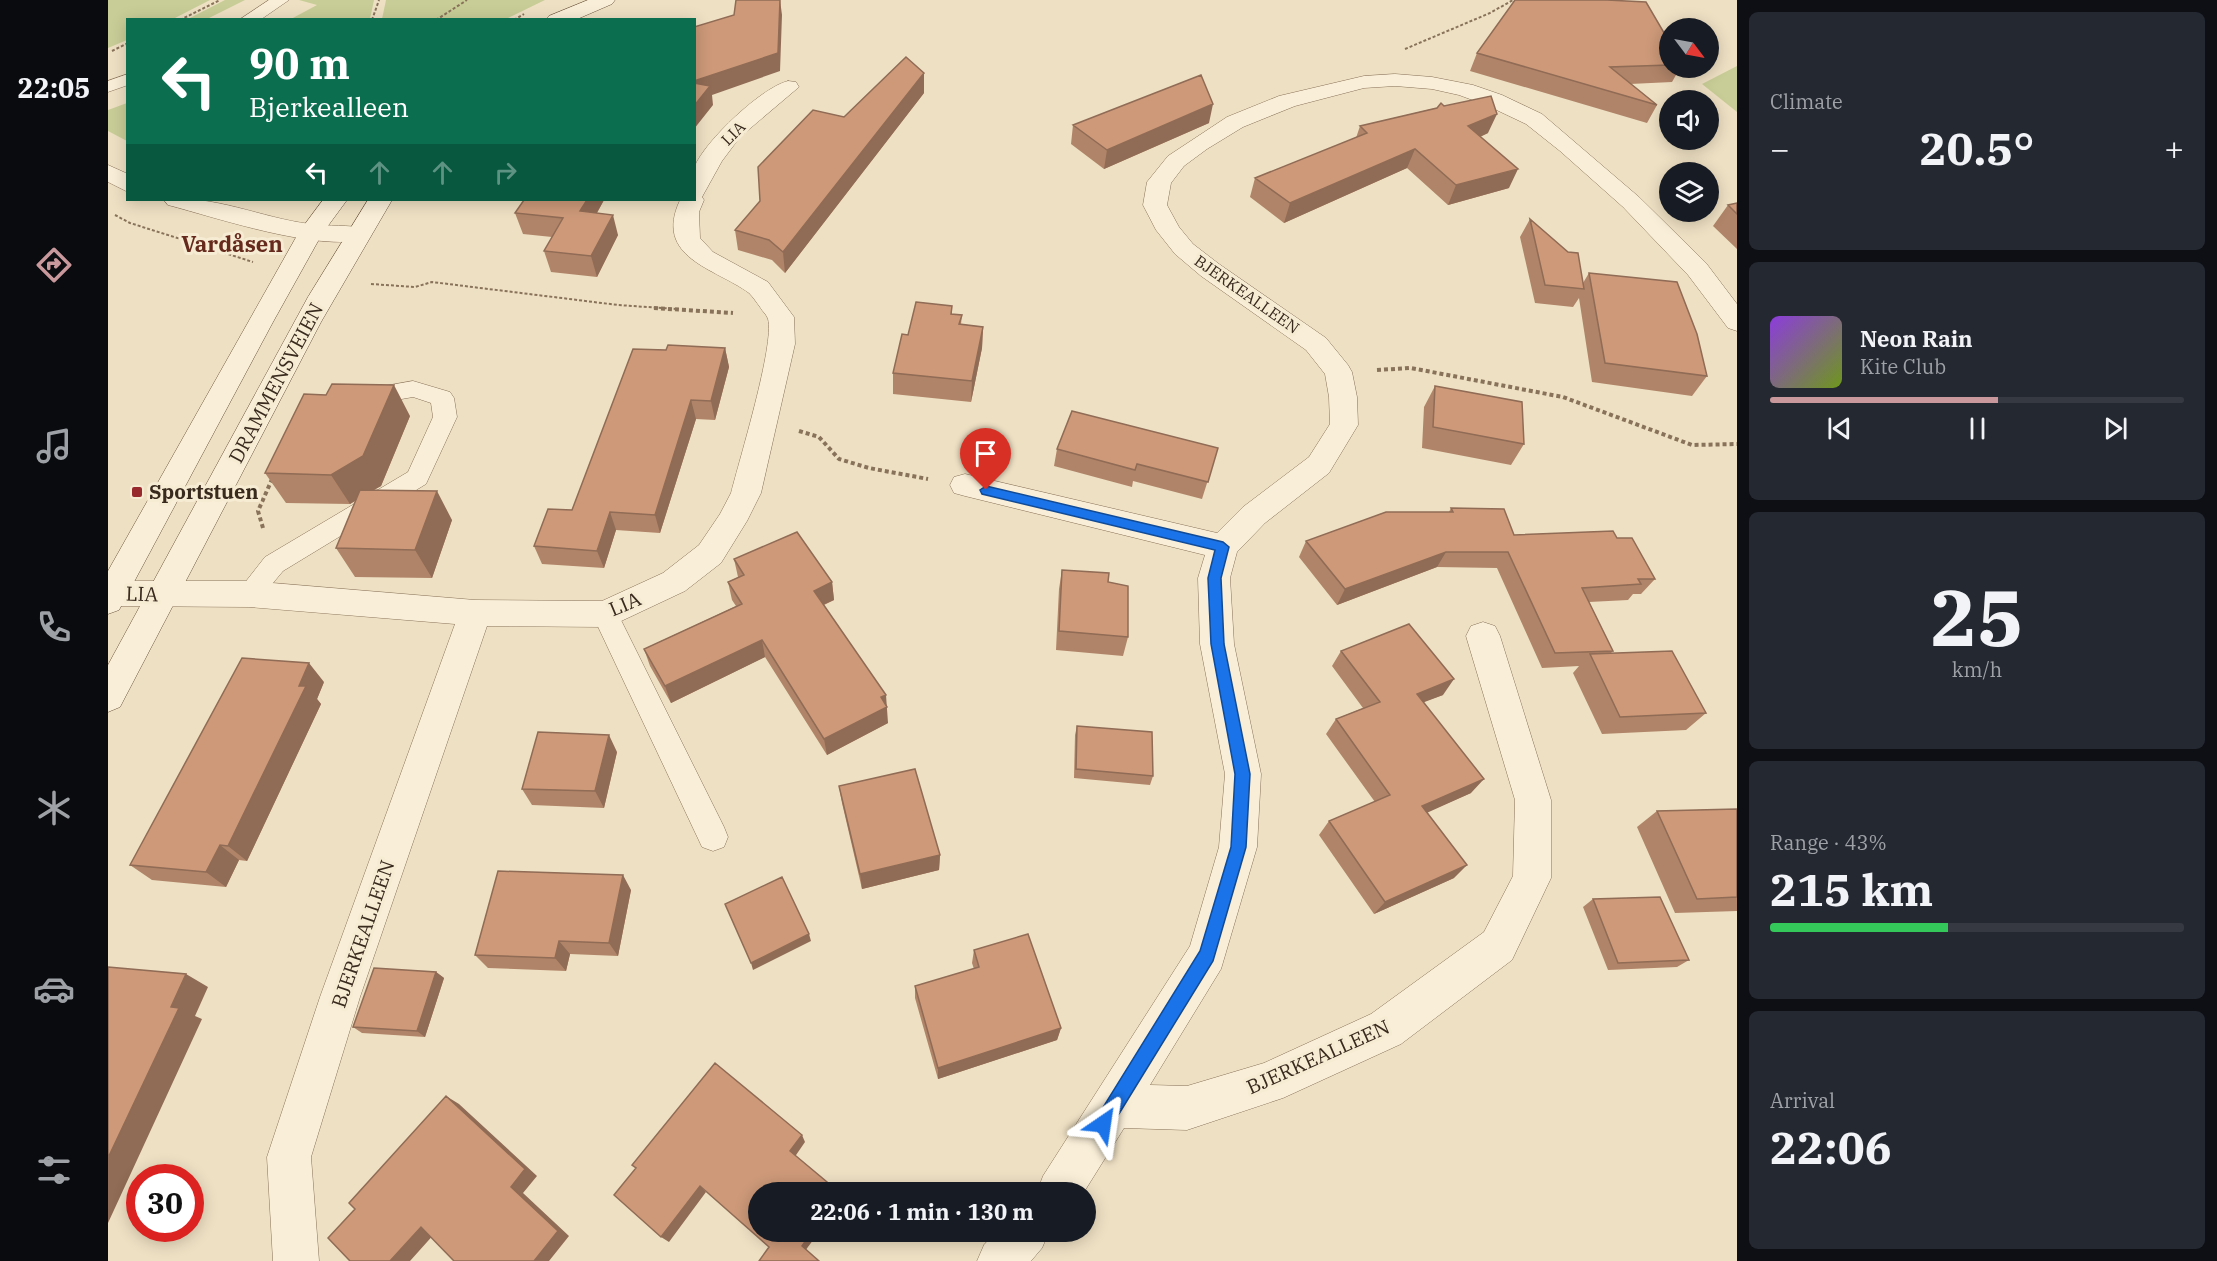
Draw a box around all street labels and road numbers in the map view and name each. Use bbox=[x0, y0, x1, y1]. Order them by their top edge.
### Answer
street label: LIA bbox=[717, 117, 749, 149]
street label: BJERKEALLEEN bbox=[1191, 250, 1303, 338]
street label: DRAMMENSVEIEN bbox=[222, 298, 329, 468]
street label: LIA bbox=[125, 579, 159, 608]
street label: LIA bbox=[605, 585, 645, 622]
street label: BJERKEALLEEN bbox=[325, 857, 400, 1011]
street label: BJERKEALLEEN bbox=[1242, 1013, 1394, 1100]

